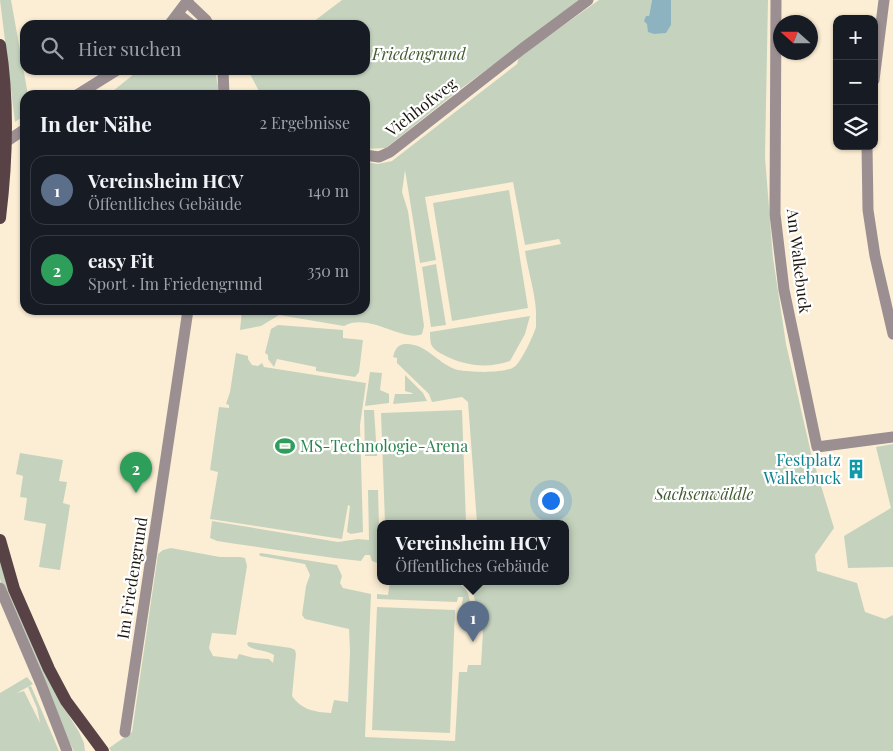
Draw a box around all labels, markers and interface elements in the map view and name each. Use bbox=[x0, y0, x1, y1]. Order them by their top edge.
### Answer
north arrow bbox=[773, 15, 818, 60]
map controls bbox=[833, 15, 878, 150]
button: + bbox=[833, 15, 878, 60]
search box bbox=[20, 20, 370, 75]
icon: search bbox=[38, 34, 66, 62]
text: Hier suchen bbox=[78, 35, 181, 61]
park label: Friedengrund bbox=[371, 43, 467, 64]
button: − bbox=[833, 60, 878, 105]
street label: Viehhofweg bbox=[380, 72, 461, 141]
button: layers bbox=[833, 105, 878, 150]
text: In der Nähe bbox=[40, 109, 152, 137]
text: 2 Ergebnisse bbox=[259, 112, 350, 133]
text: Vereinsheim HCV bbox=[88, 167, 243, 193]
text: 1 bbox=[54, 180, 60, 201]
text: 140 m bbox=[307, 180, 349, 201]
text: Öffentliches Gebäude bbox=[88, 193, 242, 214]
street label: Am Walkebuck bbox=[783, 206, 816, 315]
text: easy Fit bbox=[88, 247, 154, 273]
text: 2 bbox=[53, 260, 61, 281]
text: 350 m bbox=[307, 260, 349, 281]
text: Sport · Im Friedengrund bbox=[88, 273, 263, 294]
sports icon: MS-Technologie-Arena bbox=[274, 435, 296, 457]
place label: MS-Technologie-Arena bbox=[300, 435, 468, 456]
place label: Festplatz Walkebuck bbox=[762, 449, 841, 488]
pin: 2 bbox=[120, 452, 152, 493]
building icon: Festplatz Walkebuck bbox=[845, 458, 867, 480]
park label: Sachsenwäldle bbox=[654, 483, 753, 504]
your location bbox=[538, 488, 564, 514]
street label: Im Friedengrund bbox=[112, 515, 152, 640]
popup bbox=[377, 520, 569, 585]
text: Vereinsheim HCV bbox=[395, 529, 551, 555]
text: Öffentliches Gebäude bbox=[395, 555, 549, 576]
pin: 1 bbox=[457, 601, 489, 642]

